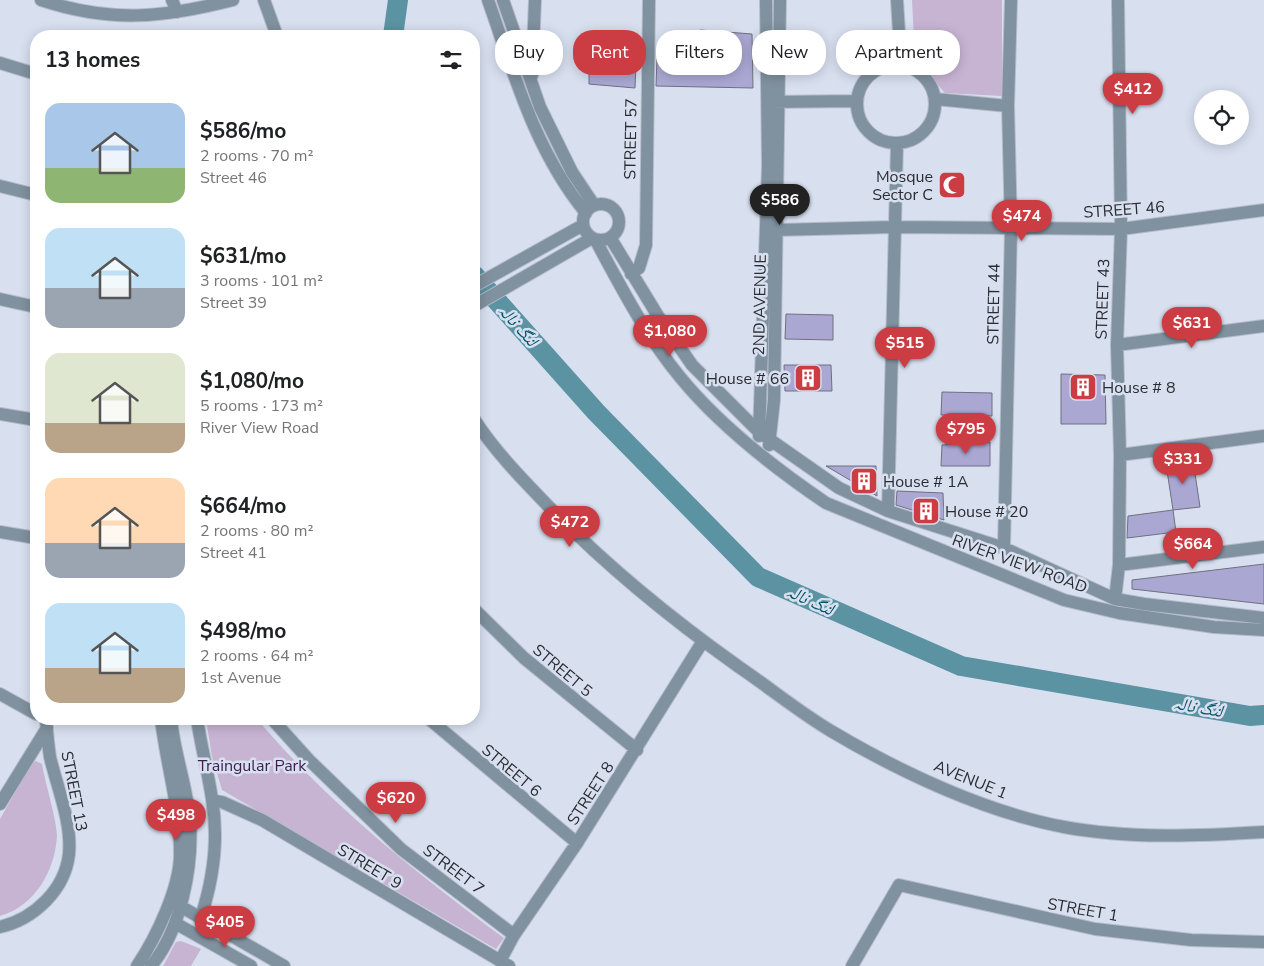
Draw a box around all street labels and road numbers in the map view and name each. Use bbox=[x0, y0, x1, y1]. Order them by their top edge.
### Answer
street label: STREET 57 bbox=[619, 98, 643, 180]
street label: STREET 46 bbox=[1083, 196, 1165, 224]
street label: 2ND AVENUE bbox=[748, 254, 772, 356]
street label: STREET 43 bbox=[1091, 258, 1115, 340]
street label: STREET 44 bbox=[982, 263, 1006, 345]
street label: RIVER VIEW ROAD bbox=[949, 529, 1090, 599]
street label: STREET 5 bbox=[528, 639, 597, 702]
street label: STREET 6 bbox=[477, 739, 546, 802]
street label: STREET 13 bbox=[55, 749, 93, 833]
street label: AVENUE 1 bbox=[930, 755, 1011, 805]
street label: STREET 8 bbox=[562, 757, 620, 830]
street label: STREET 9 bbox=[333, 839, 406, 895]
street label: STREET 7 bbox=[418, 839, 489, 900]
street label: STREET 1 bbox=[1046, 893, 1120, 927]

